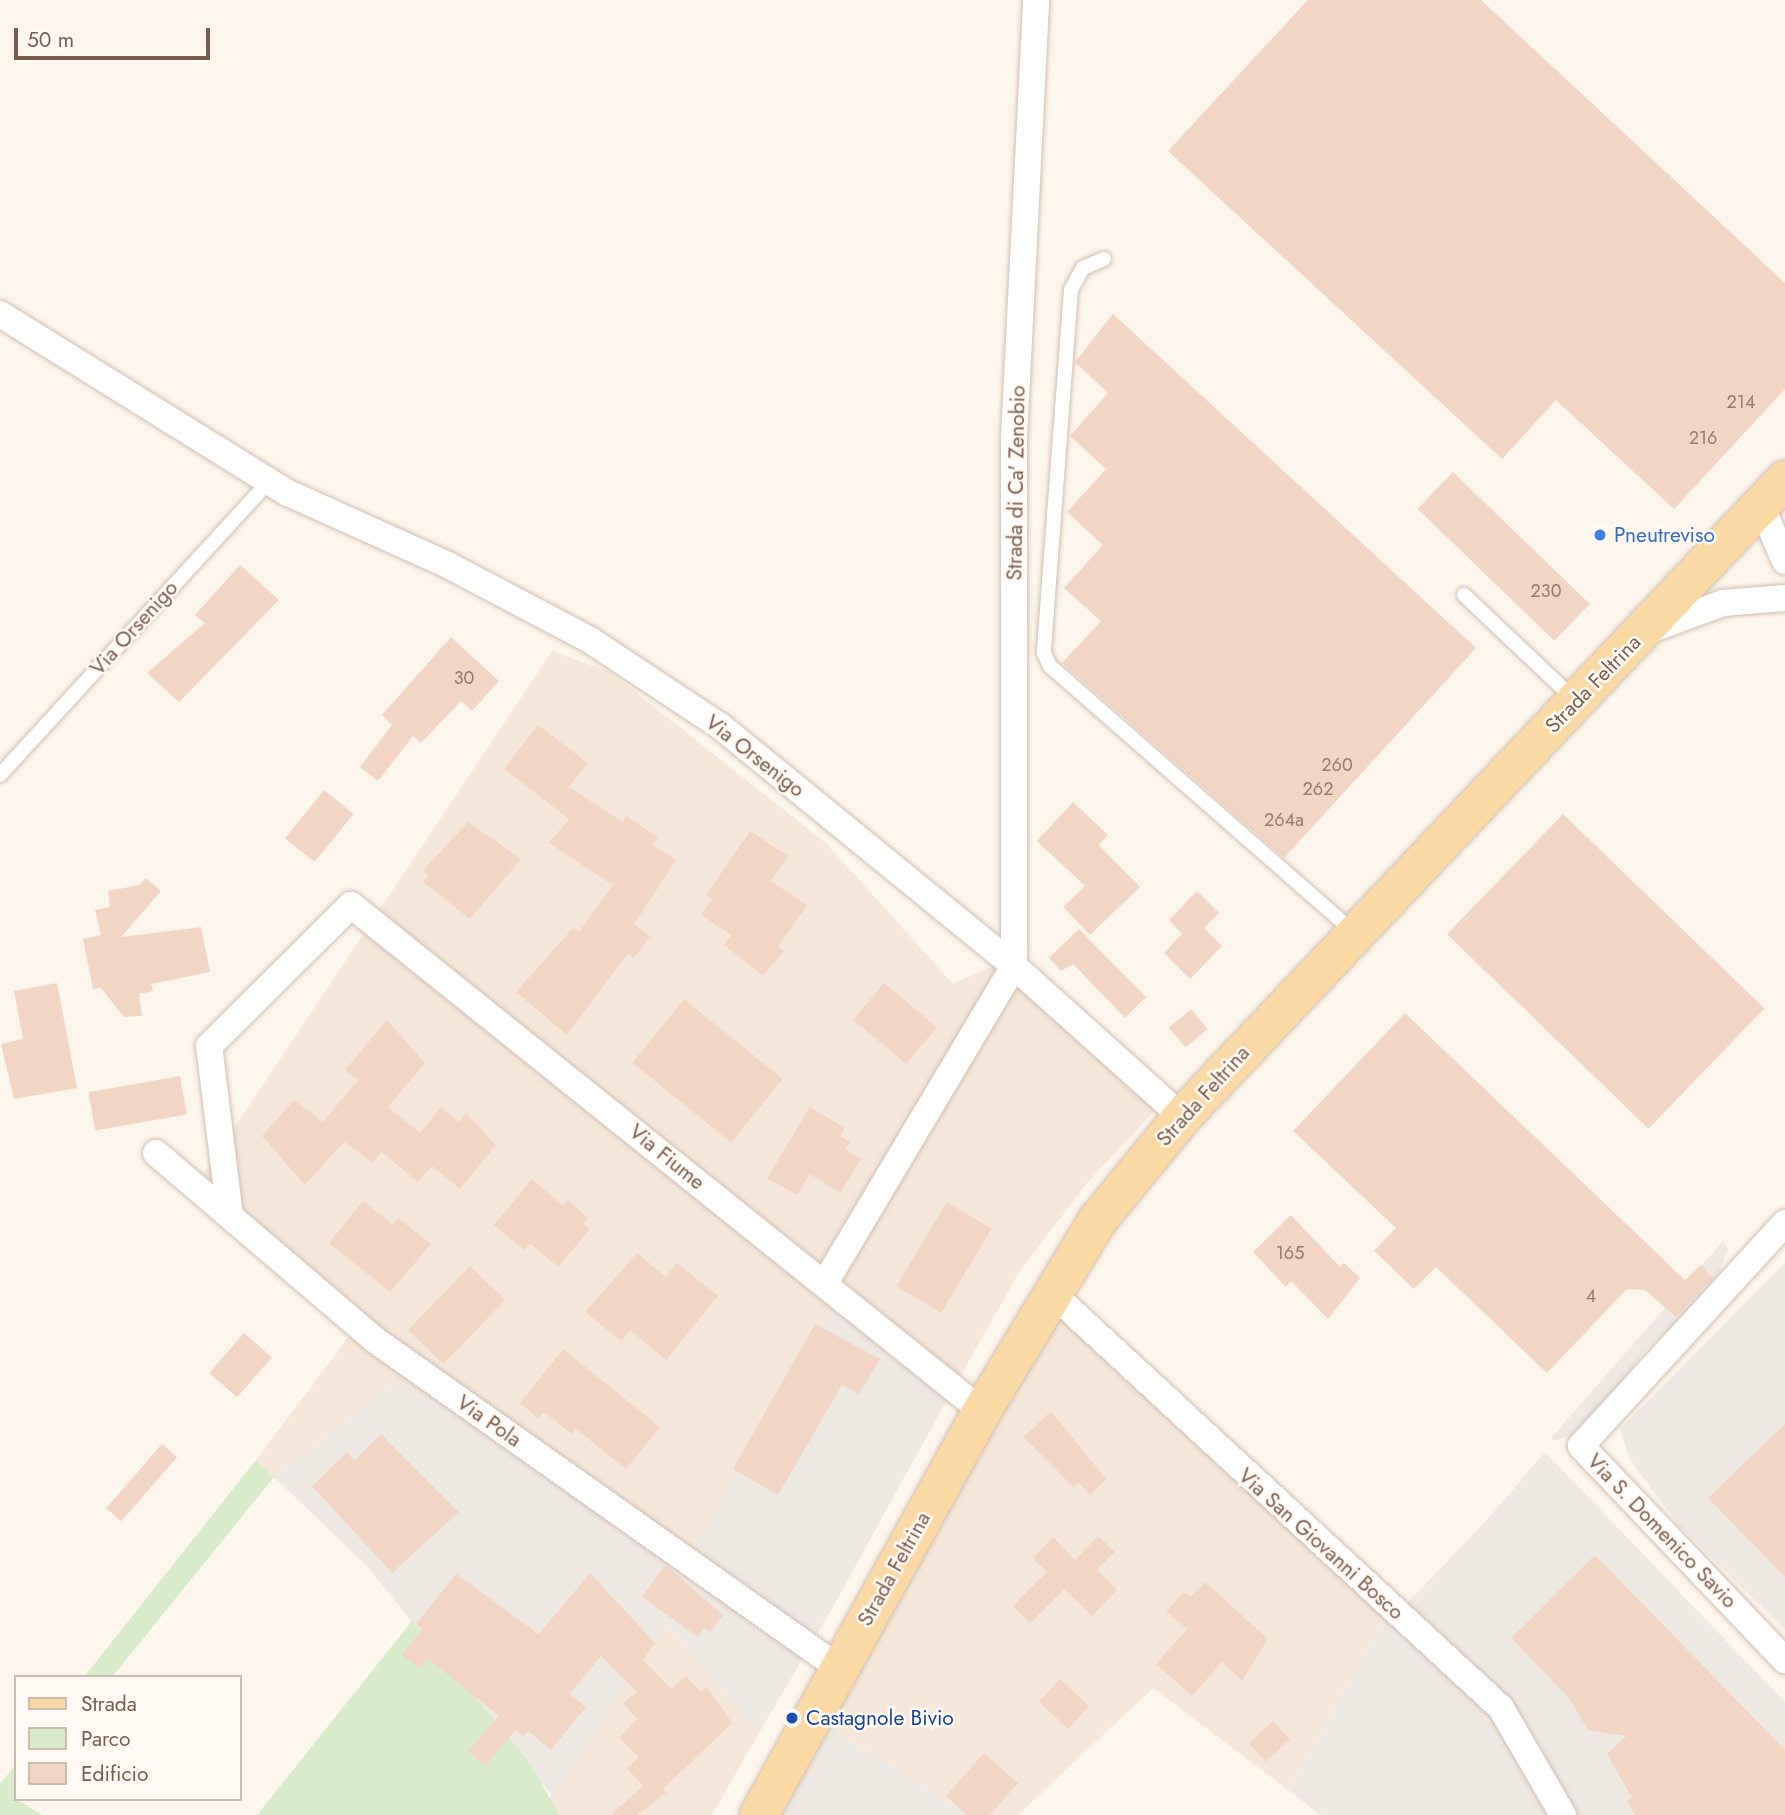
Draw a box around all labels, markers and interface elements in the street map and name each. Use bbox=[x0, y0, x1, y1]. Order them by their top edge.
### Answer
scale bar bbox=[18, 14, 214, 58]
text: 50 m bbox=[27, 25, 74, 55]
street label: Strada di Ca' Zenobio bbox=[1002, 385, 1030, 581]
house number: 214 bbox=[1727, 391, 1755, 413]
house number: 216 bbox=[1689, 427, 1717, 449]
place label: Pneutreviso bbox=[1614, 522, 1715, 548]
marker: Pneutreviso bbox=[1592, 527, 1608, 543]
street label: Via Orsenigo bbox=[85, 575, 183, 681]
house number: 230 bbox=[1531, 580, 1561, 602]
street label: Strada Feltrina bbox=[1540, 630, 1646, 738]
house number: 30 bbox=[454, 667, 474, 689]
street label: Via Orsenigo bbox=[700, 710, 810, 802]
house number: 260 bbox=[1321, 754, 1353, 776]
house number: 262 bbox=[1303, 778, 1333, 800]
house number: 264a bbox=[1264, 809, 1304, 831]
street label: Strada Feltrina bbox=[1151, 1041, 1255, 1151]
street label: Via Fiume bbox=[624, 1119, 710, 1195]
house number: 165 bbox=[1276, 1242, 1304, 1264]
house number: 4 bbox=[1586, 1285, 1596, 1307]
street label: Via Pola bbox=[452, 1390, 526, 1452]
street label: Via S. Domenico Savio bbox=[1582, 1449, 1742, 1613]
street label: Via San Giovanni Bosco bbox=[1233, 1463, 1409, 1625]
street label: Strada Feltrina bbox=[852, 1508, 936, 1630]
legend bbox=[14, 1675, 242, 1801]
text: Strada bbox=[81, 1689, 137, 1719]
place label: Castagnole Bivio bbox=[806, 1705, 954, 1731]
marker: Castagnole Bivio bbox=[784, 1710, 800, 1726]
text: Parco bbox=[81, 1724, 130, 1754]
text: Edificio bbox=[81, 1759, 148, 1789]

